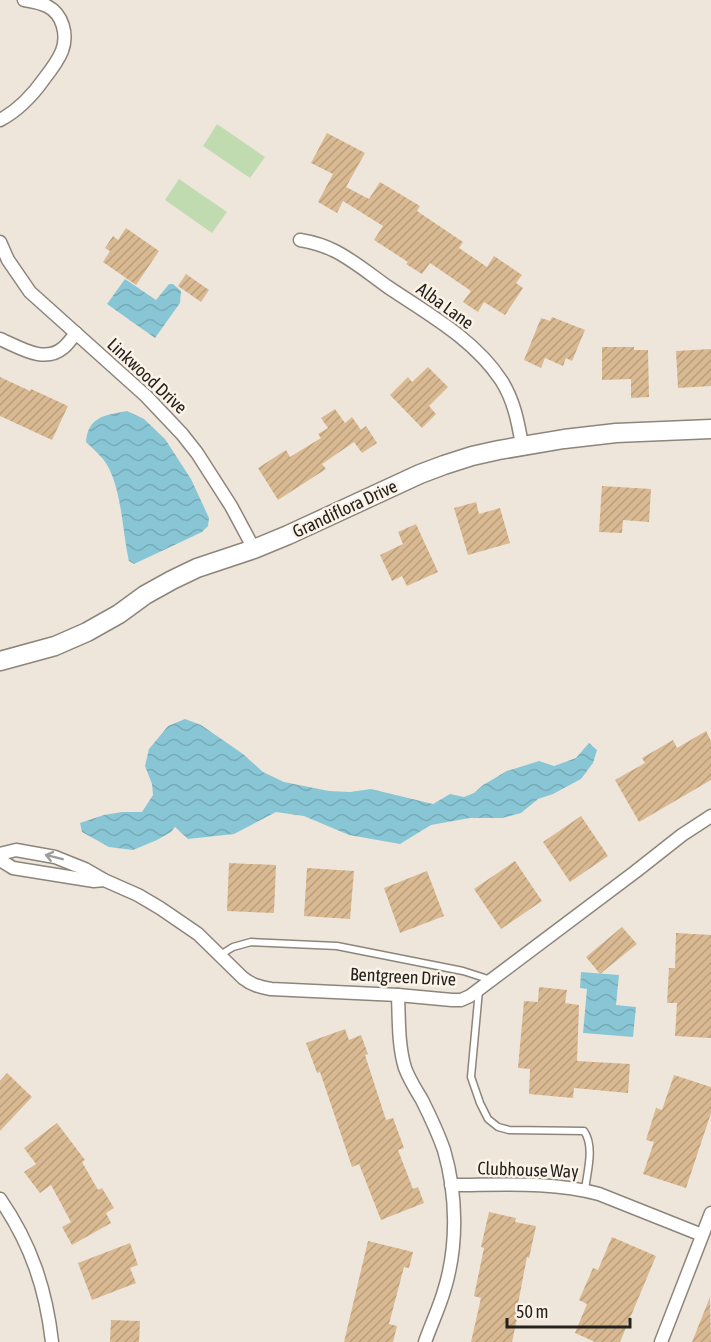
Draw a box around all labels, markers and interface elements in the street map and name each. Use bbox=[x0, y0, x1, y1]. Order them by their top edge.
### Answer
street label: Alba Lane bbox=[413, 278, 478, 333]
street label: Linkwood Drive bbox=[103, 333, 192, 418]
street label: Grandiflora Drive bbox=[289, 475, 400, 542]
one-way arrow bbox=[45, 851, 64, 863]
street label: Bentgreen Drive bbox=[350, 963, 457, 990]
street label: Clubhouse Way bbox=[477, 1157, 579, 1182]
scale bar bbox=[507, 1291, 630, 1329]
text: 50 m bbox=[516, 1301, 548, 1322]

